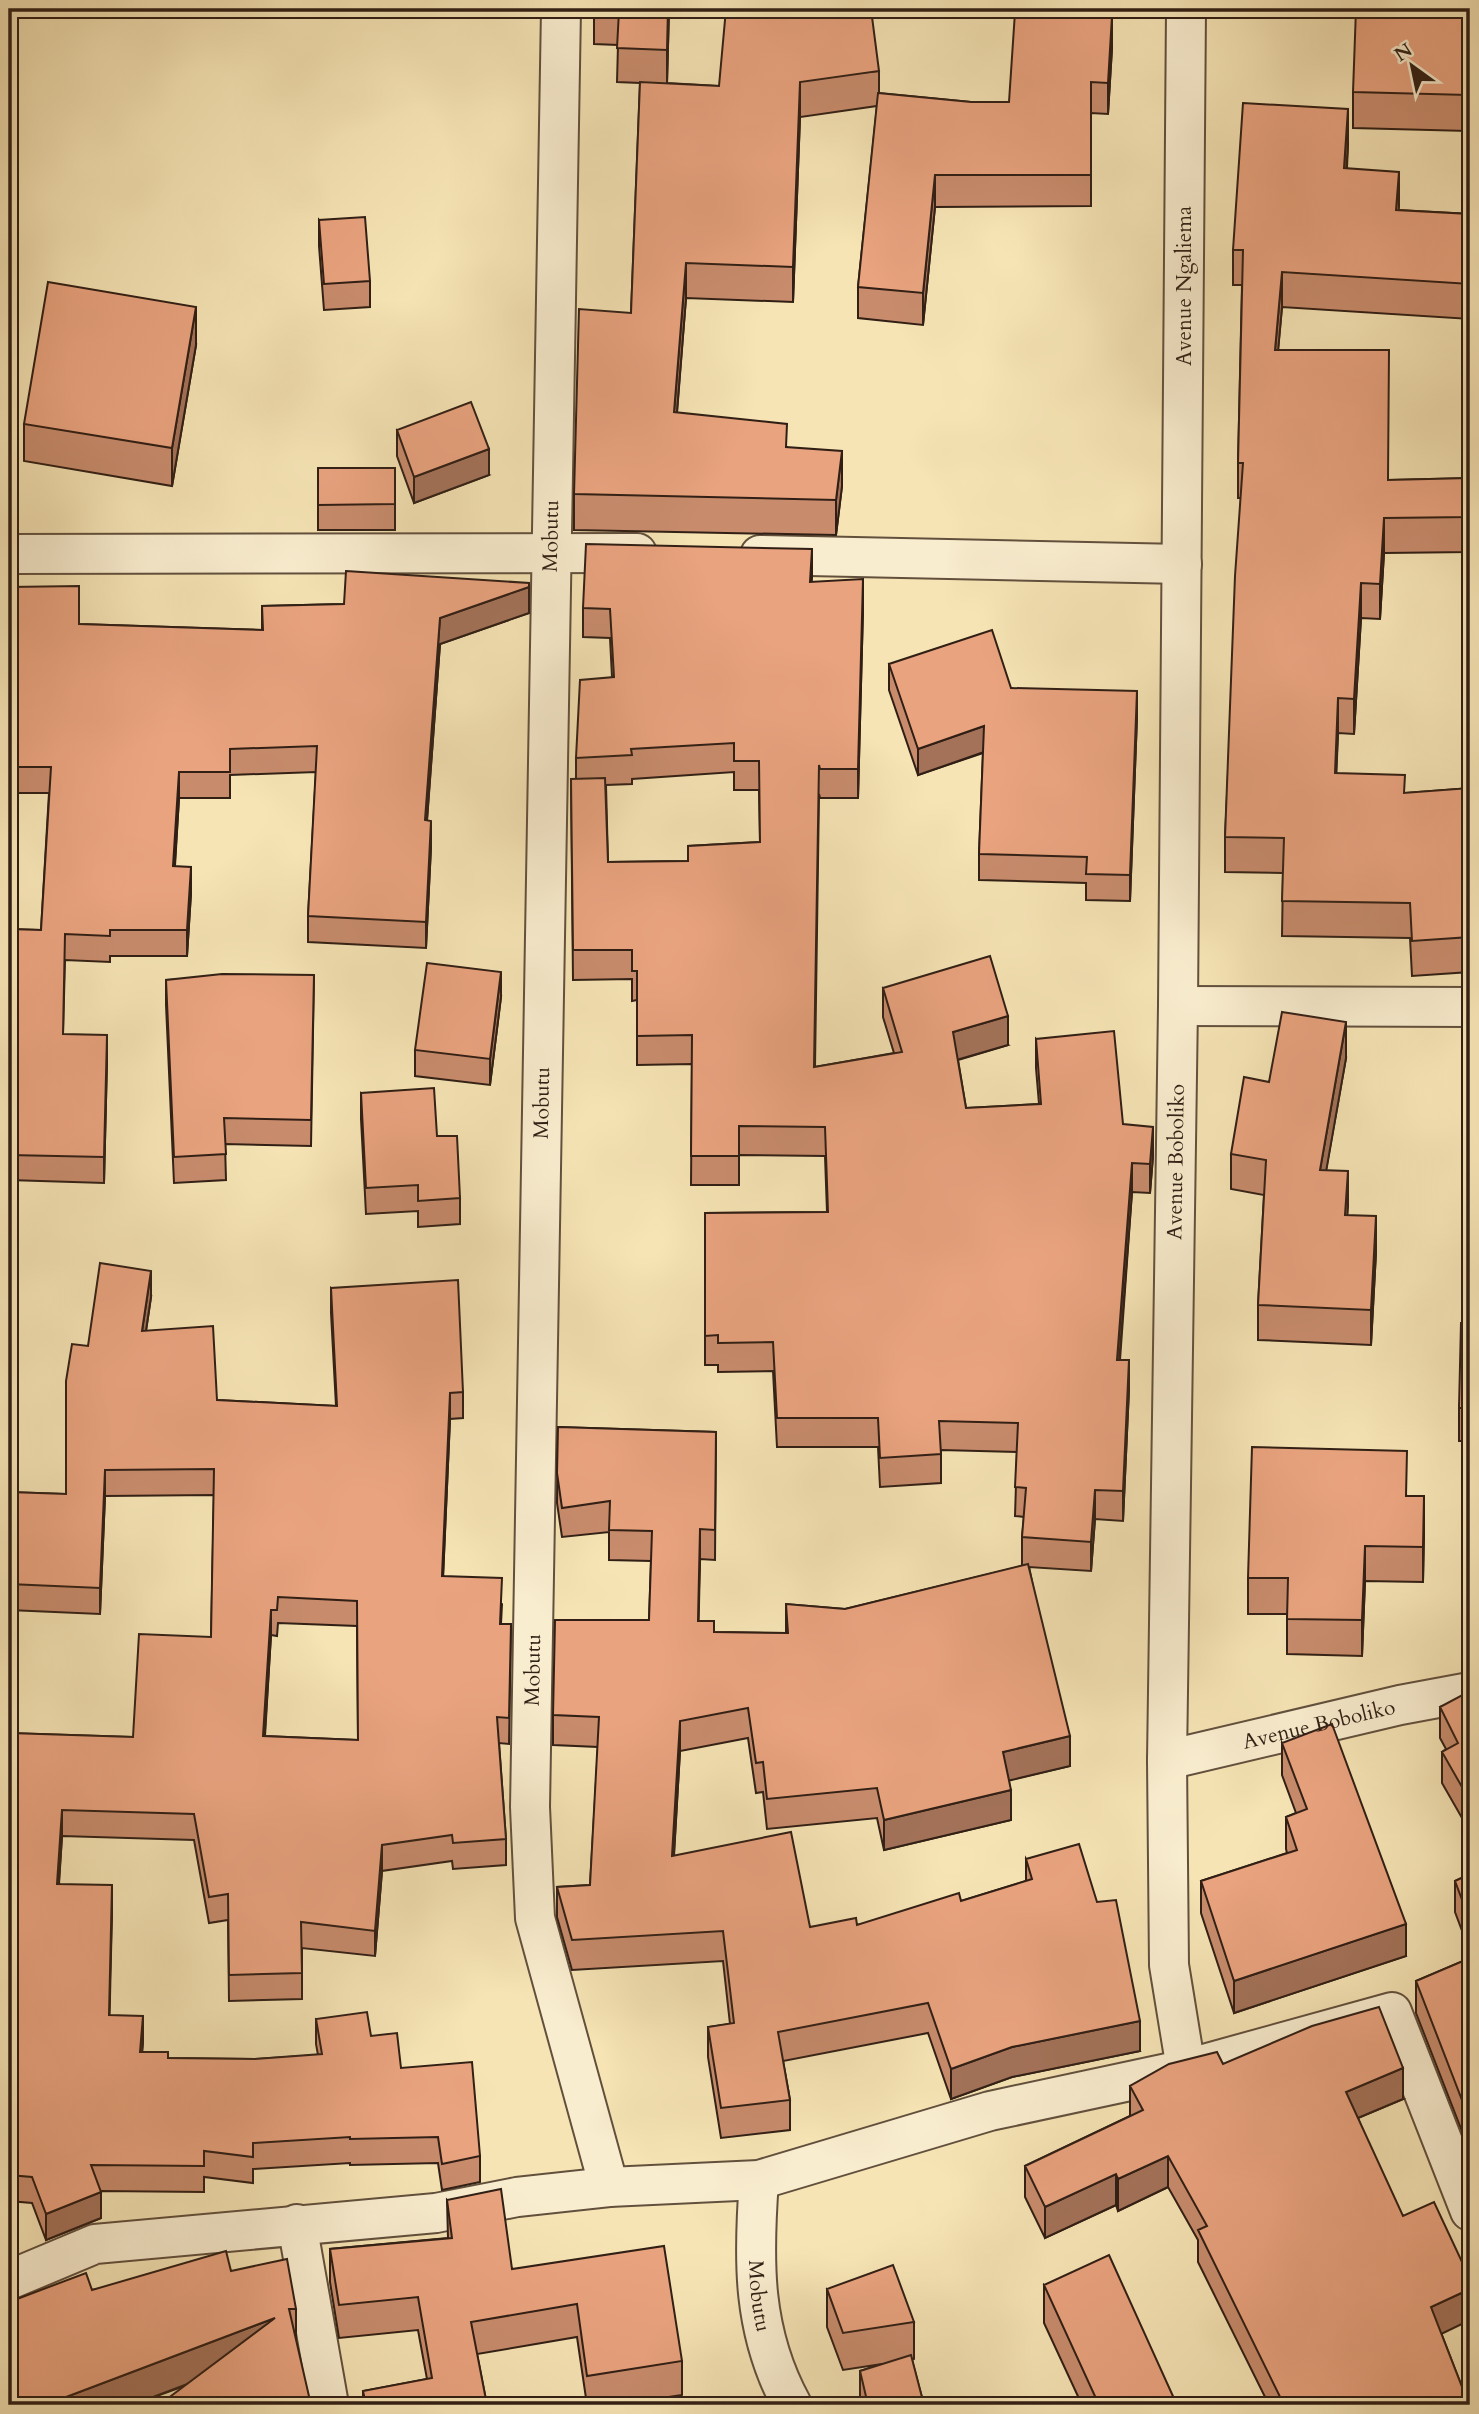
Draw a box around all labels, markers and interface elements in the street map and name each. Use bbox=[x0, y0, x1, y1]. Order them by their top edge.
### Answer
north arrow bbox=[1378, 32, 1448, 102]
text: N bbox=[1389, 37, 1418, 68]
street label: Avenue Ngaliema bbox=[1170, 206, 1199, 366]
street label: Mobutu bbox=[536, 500, 566, 572]
street label: Mobutu bbox=[527, 1067, 557, 1139]
street label: Avenue Boboliko bbox=[1160, 1084, 1192, 1240]
street label: Mobutu bbox=[518, 1634, 548, 1706]
street label: Avenue Boboliko bbox=[1240, 1692, 1398, 1756]
street label: Mobutu bbox=[741, 2259, 778, 2334]

